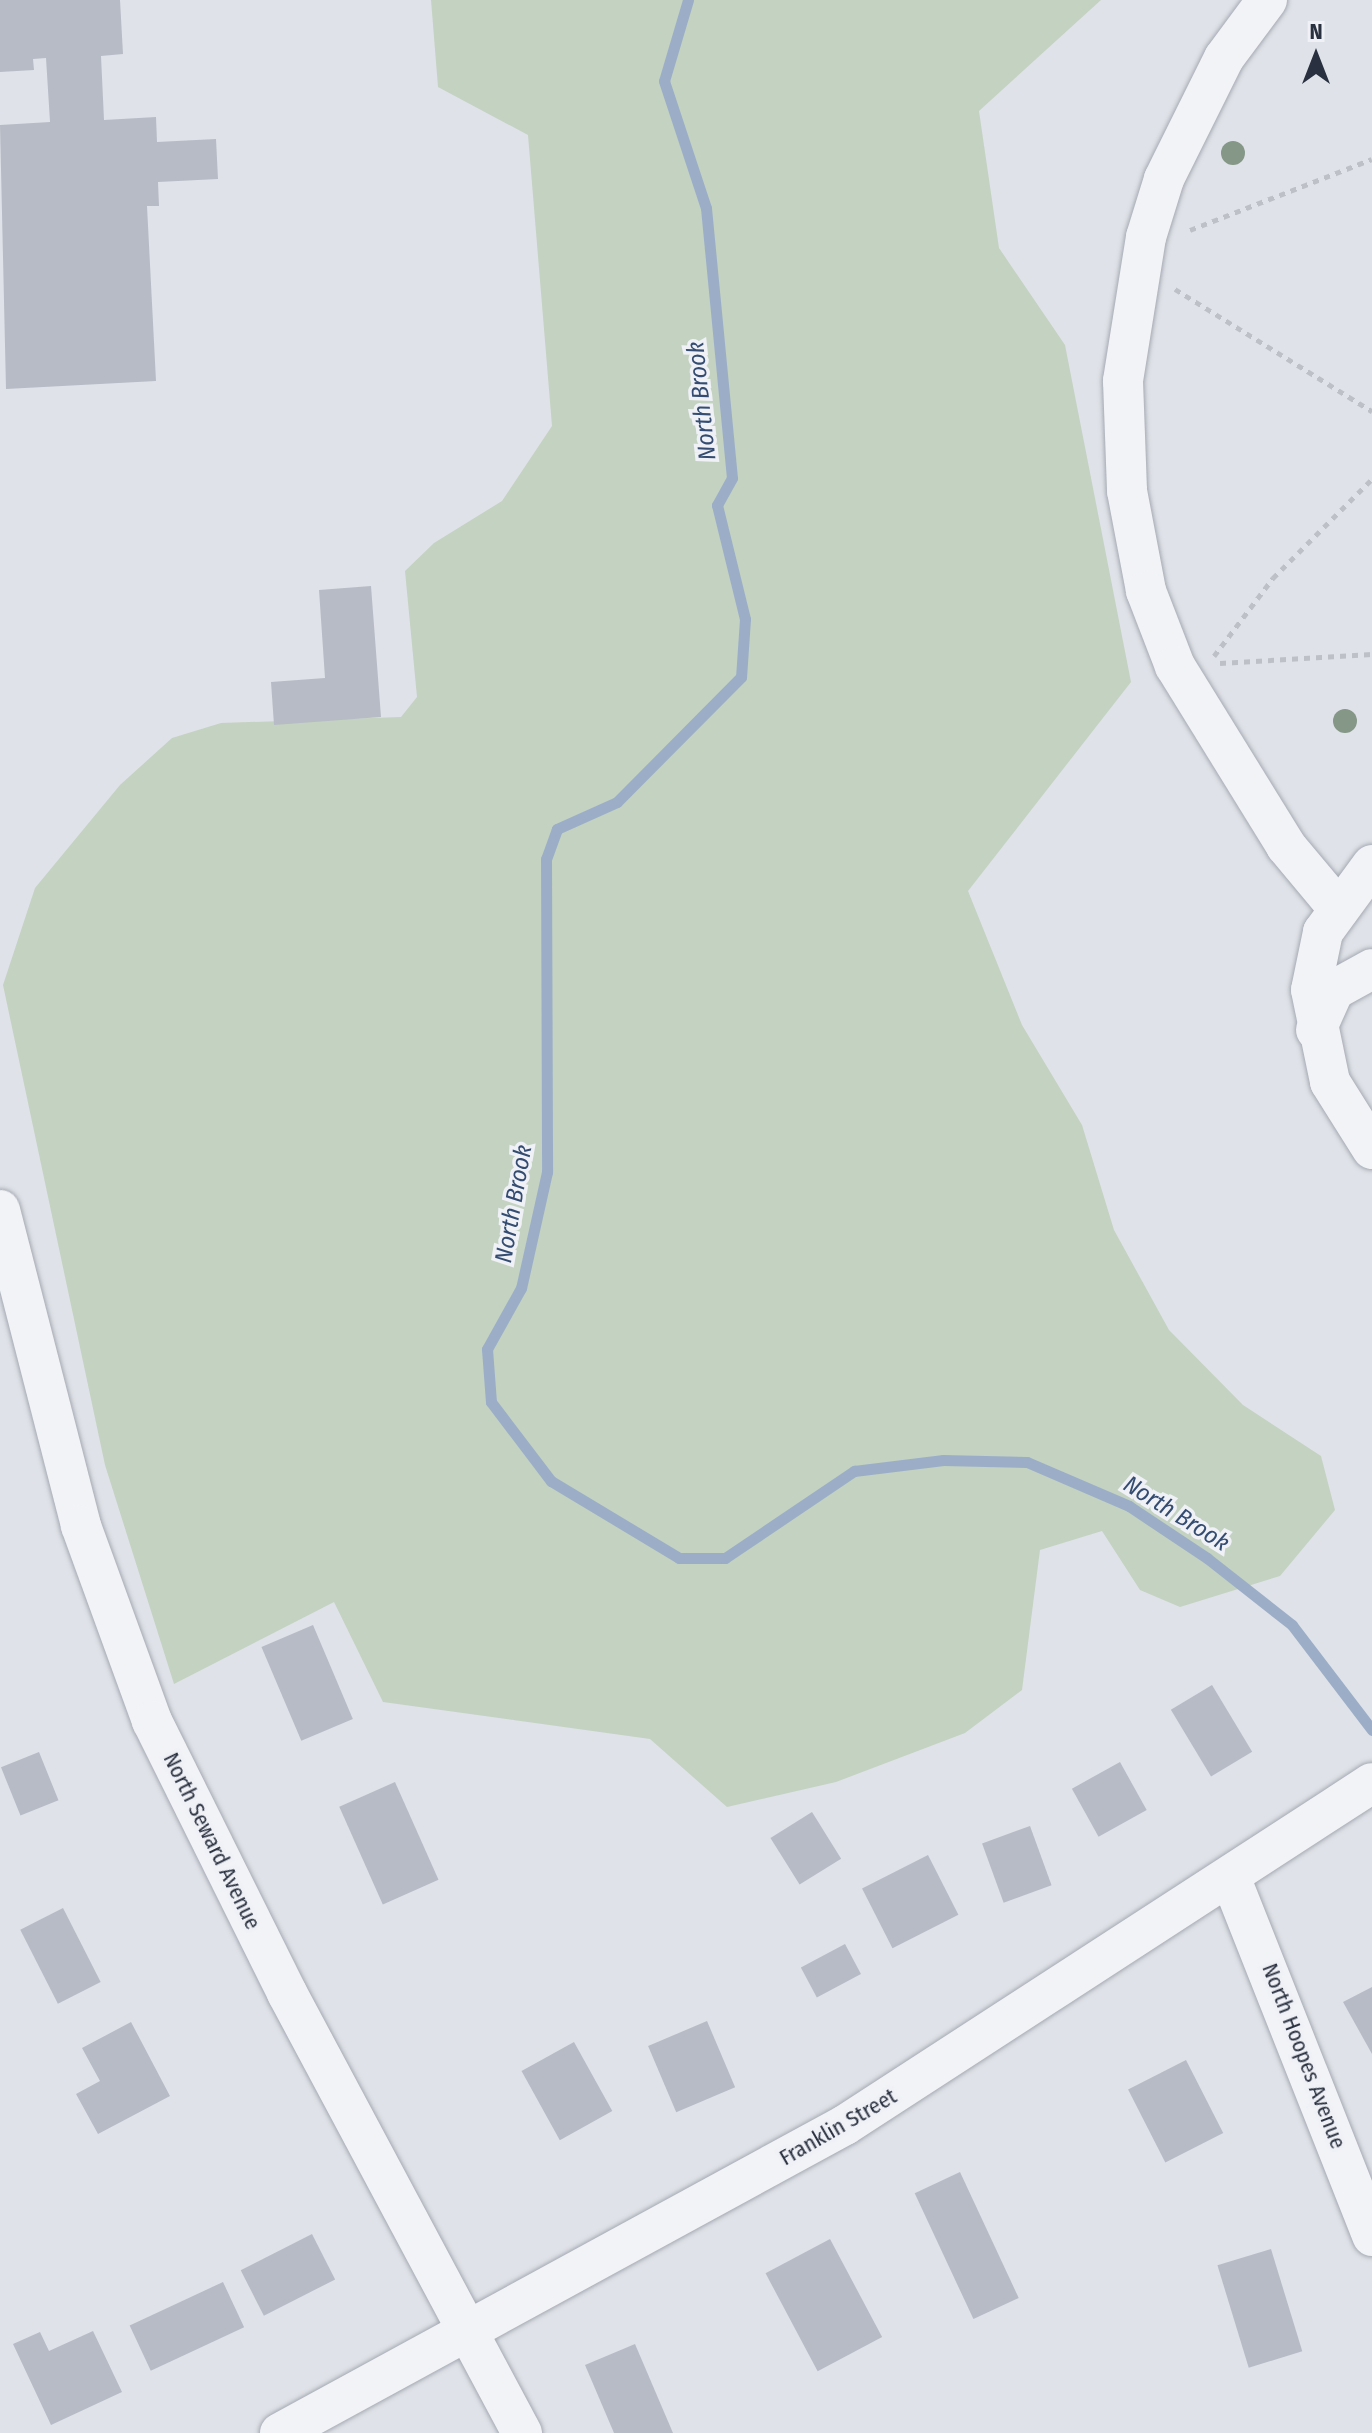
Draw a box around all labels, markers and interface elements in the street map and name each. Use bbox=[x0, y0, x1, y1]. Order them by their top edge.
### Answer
north arrow bbox=[1276, 16, 1356, 96]
text: N bbox=[1309, 18, 1323, 45]
water label: North Brook bbox=[681, 340, 723, 462]
water label: North Brook bbox=[489, 1143, 539, 1265]
water label: North Brook bbox=[1118, 1470, 1234, 1558]
street label: North Seward Avenue bbox=[158, 1748, 266, 1934]
street label: North Hoopes Avenue bbox=[1257, 1960, 1351, 2152]
street label: Franklin Street bbox=[775, 2083, 901, 2171]

